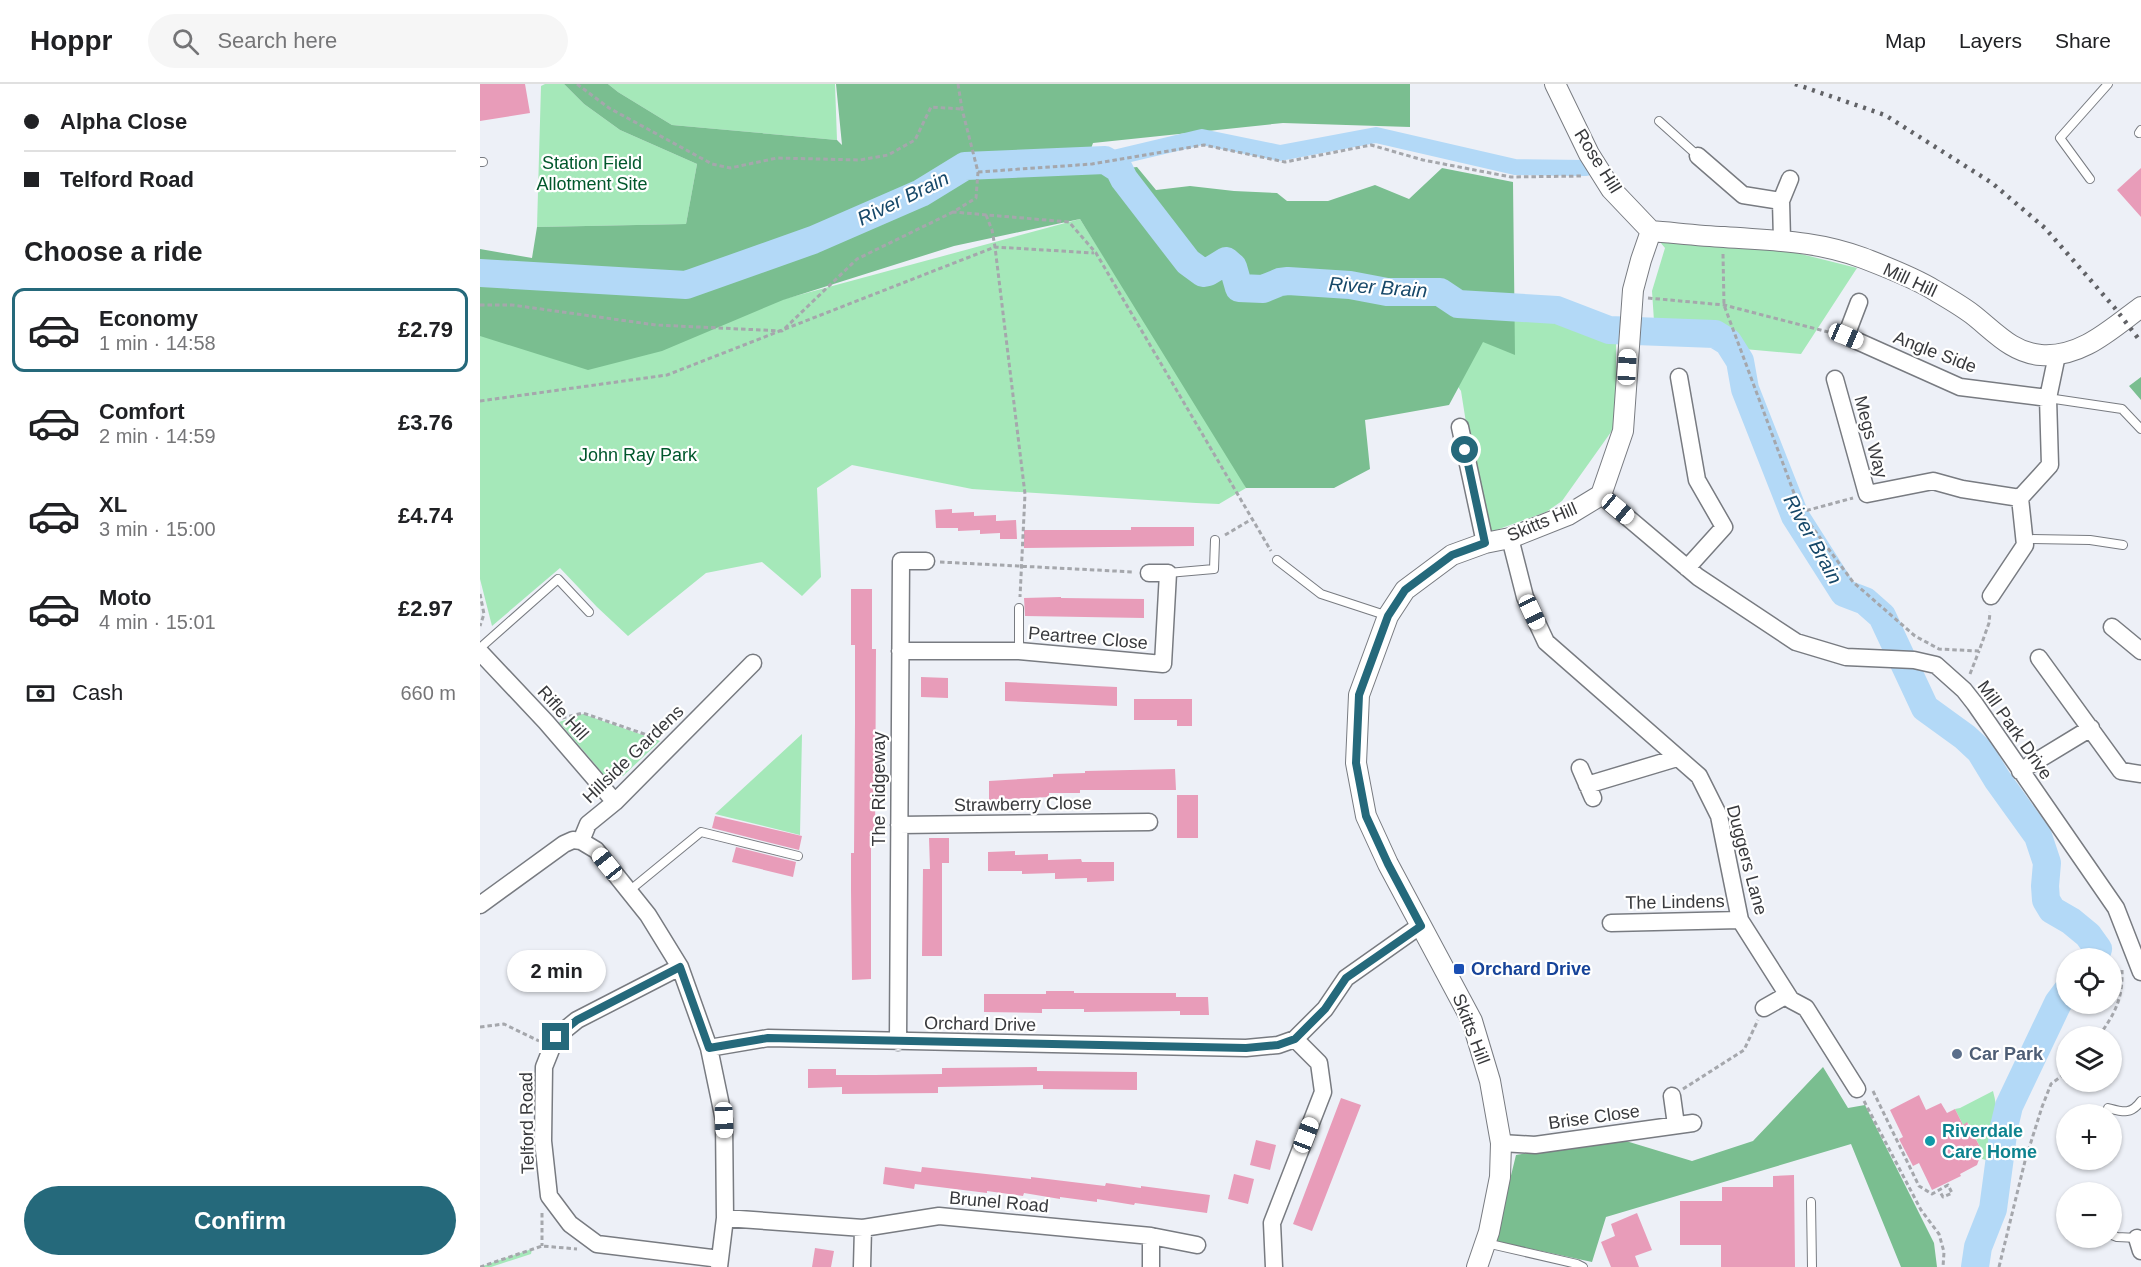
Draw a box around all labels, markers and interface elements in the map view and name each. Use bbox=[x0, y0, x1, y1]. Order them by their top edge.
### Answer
search box bbox=[148, 14, 568, 68]
text: Hoppr bbox=[30, 25, 112, 56]
icon: search bbox=[169, 25, 202, 58]
text: Search here bbox=[217, 28, 337, 53]
text: Map bbox=[1885, 29, 1926, 52]
text: Layers bbox=[1959, 29, 2022, 52]
text: Share bbox=[2055, 29, 2111, 52]
text: Alpha Close bbox=[60, 109, 187, 134]
street label: Rose Hill bbox=[1570, 125, 1626, 197]
park label: Station Field Allotment Site bbox=[536, 153, 648, 194]
water label: River Brain bbox=[854, 166, 952, 230]
text: Telford Road bbox=[60, 167, 194, 192]
text: Choose a ride bbox=[24, 237, 203, 267]
street label: Mill Hill bbox=[1880, 259, 1940, 301]
water label: River Brain bbox=[1328, 273, 1428, 301]
icon: car bbox=[27, 303, 81, 357]
text: Economy bbox=[99, 306, 198, 331]
text: £2.79 bbox=[398, 317, 453, 342]
car bbox=[1826, 321, 1866, 351]
street label: Angle Side bbox=[1891, 327, 1979, 377]
text: 1 min · 14:58 bbox=[99, 332, 216, 354]
car bbox=[1617, 349, 1637, 385]
street label: Megs Way bbox=[1850, 394, 1892, 480]
icon: car bbox=[27, 396, 81, 450]
text: Comfort bbox=[99, 399, 185, 424]
text: £3.76 bbox=[398, 410, 453, 435]
text: 2 min · 14:59 bbox=[99, 425, 216, 447]
route start bbox=[1451, 436, 1478, 463]
park label: John Ray Park bbox=[579, 445, 698, 465]
icon: car bbox=[27, 489, 81, 543]
water label: River Brain bbox=[1779, 490, 1847, 588]
car bbox=[1598, 491, 1638, 527]
text: XL bbox=[99, 492, 127, 517]
street label: Skitts Hill bbox=[1504, 498, 1580, 546]
text: £4.74 bbox=[398, 503, 453, 528]
text: 3 min · 15:00 bbox=[99, 518, 216, 540]
icon: car bbox=[27, 582, 81, 636]
text: Moto bbox=[99, 585, 152, 610]
car bbox=[1516, 592, 1548, 632]
text: £2.97 bbox=[398, 596, 453, 621]
text: 4 min · 15:01 bbox=[99, 611, 216, 633]
street label: Peartree Close bbox=[1027, 623, 1149, 653]
icon: cash bbox=[24, 677, 57, 710]
street label: Mill Park Drive bbox=[1974, 677, 2056, 783]
text: Cash bbox=[72, 680, 123, 705]
text: 660 m bbox=[400, 682, 456, 704]
street label: Rifle Hill bbox=[533, 682, 593, 744]
street label: Hillside Gardens bbox=[579, 701, 687, 807]
street label: The Ridgeway bbox=[869, 731, 889, 847]
street label: Strawberry Close bbox=[954, 793, 1092, 815]
street label: Duggers Lane bbox=[1723, 803, 1771, 917]
car bbox=[589, 844, 625, 884]
street label: The Lindens bbox=[1625, 891, 1725, 913]
map controls bbox=[2056, 948, 2122, 1248]
button: locate bbox=[2056, 948, 2122, 1014]
callout: 2 min bbox=[506, 950, 605, 992]
place label: Orchard Drive bbox=[1471, 959, 1591, 979]
text: 2 min bbox=[530, 960, 583, 982]
marker: Orchard Drive bbox=[1452, 962, 1466, 976]
street label: Skitts Hill bbox=[1448, 991, 1494, 1067]
street label: Orchard Drive bbox=[924, 1013, 1036, 1035]
route end bbox=[542, 1023, 569, 1050]
button: layers bbox=[2056, 1026, 2122, 1092]
place label: Car Park bbox=[1969, 1044, 2044, 1064]
marker: Car Park bbox=[1950, 1047, 1964, 1061]
street label: Telford Road bbox=[516, 1072, 538, 1174]
street label: Brise Close bbox=[1547, 1101, 1641, 1133]
car bbox=[714, 1102, 734, 1138]
button: + bbox=[2056, 1104, 2122, 1170]
car bbox=[1291, 1115, 1321, 1155]
place label: Riverdale Care Home bbox=[1942, 1121, 2037, 1162]
marker: Riverdale Care Home bbox=[1923, 1134, 1937, 1148]
button: − bbox=[2056, 1182, 2122, 1248]
button: Confirm bbox=[24, 1186, 456, 1255]
street label: Brunel Road bbox=[948, 1188, 1050, 1216]

